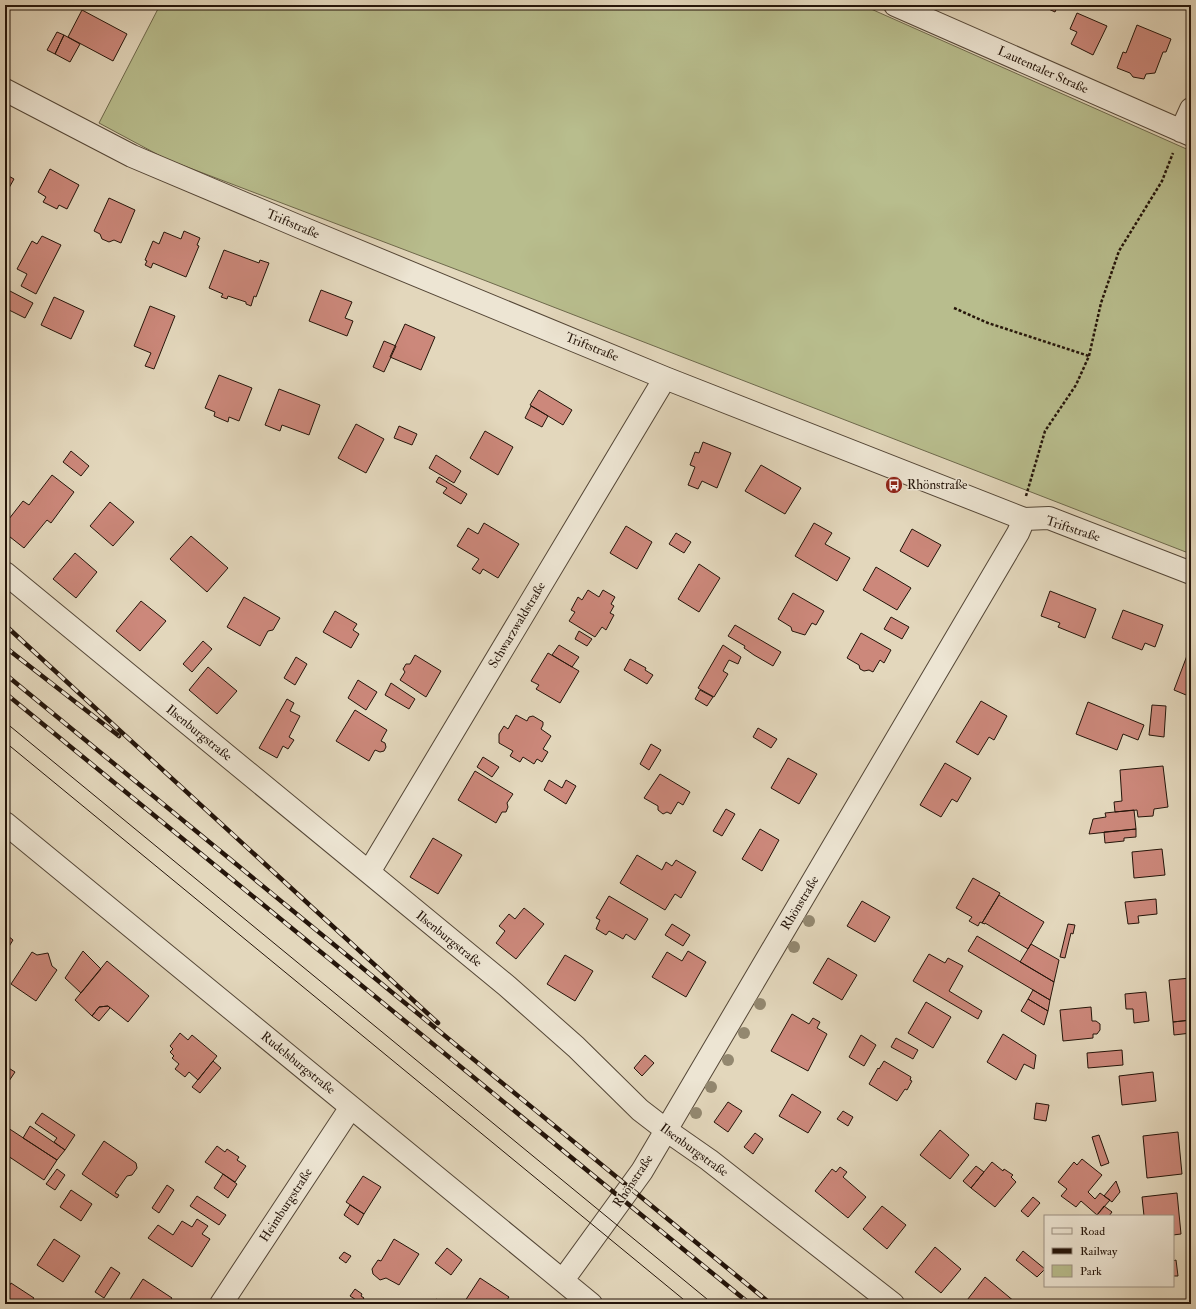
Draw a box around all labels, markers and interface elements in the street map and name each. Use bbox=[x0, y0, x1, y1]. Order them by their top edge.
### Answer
street label: Lautentaler Straße bbox=[995, 43, 1091, 97]
street label: Triftstraße bbox=[264, 206, 323, 243]
street label: Triftstraße bbox=[563, 329, 622, 365]
bus stop icon: Rhönstraße bbox=[884, 475, 904, 495]
place label: Rhönstraße bbox=[907, 477, 968, 493]
street label: Triftstraße bbox=[1044, 513, 1103, 545]
street label: Schwarzwaldstraße bbox=[485, 578, 549, 671]
street label: Ilsenburgstraße bbox=[163, 701, 236, 765]
street label: Rhönstraße bbox=[778, 873, 823, 933]
street label: Ilsenburgstraße bbox=[413, 907, 486, 971]
street label: Rudelsburgstraße bbox=[258, 1028, 339, 1098]
street label: Ilsenburgstraße bbox=[657, 1120, 732, 1181]
street label: Rhönstraße bbox=[609, 1151, 657, 1211]
street label: Heimburgstraße bbox=[256, 1165, 316, 1245]
legend bbox=[1044, 1215, 1174, 1287]
text: Road bbox=[1080, 1224, 1105, 1239]
text: Railway bbox=[1080, 1244, 1118, 1259]
text: Park bbox=[1080, 1264, 1102, 1279]

